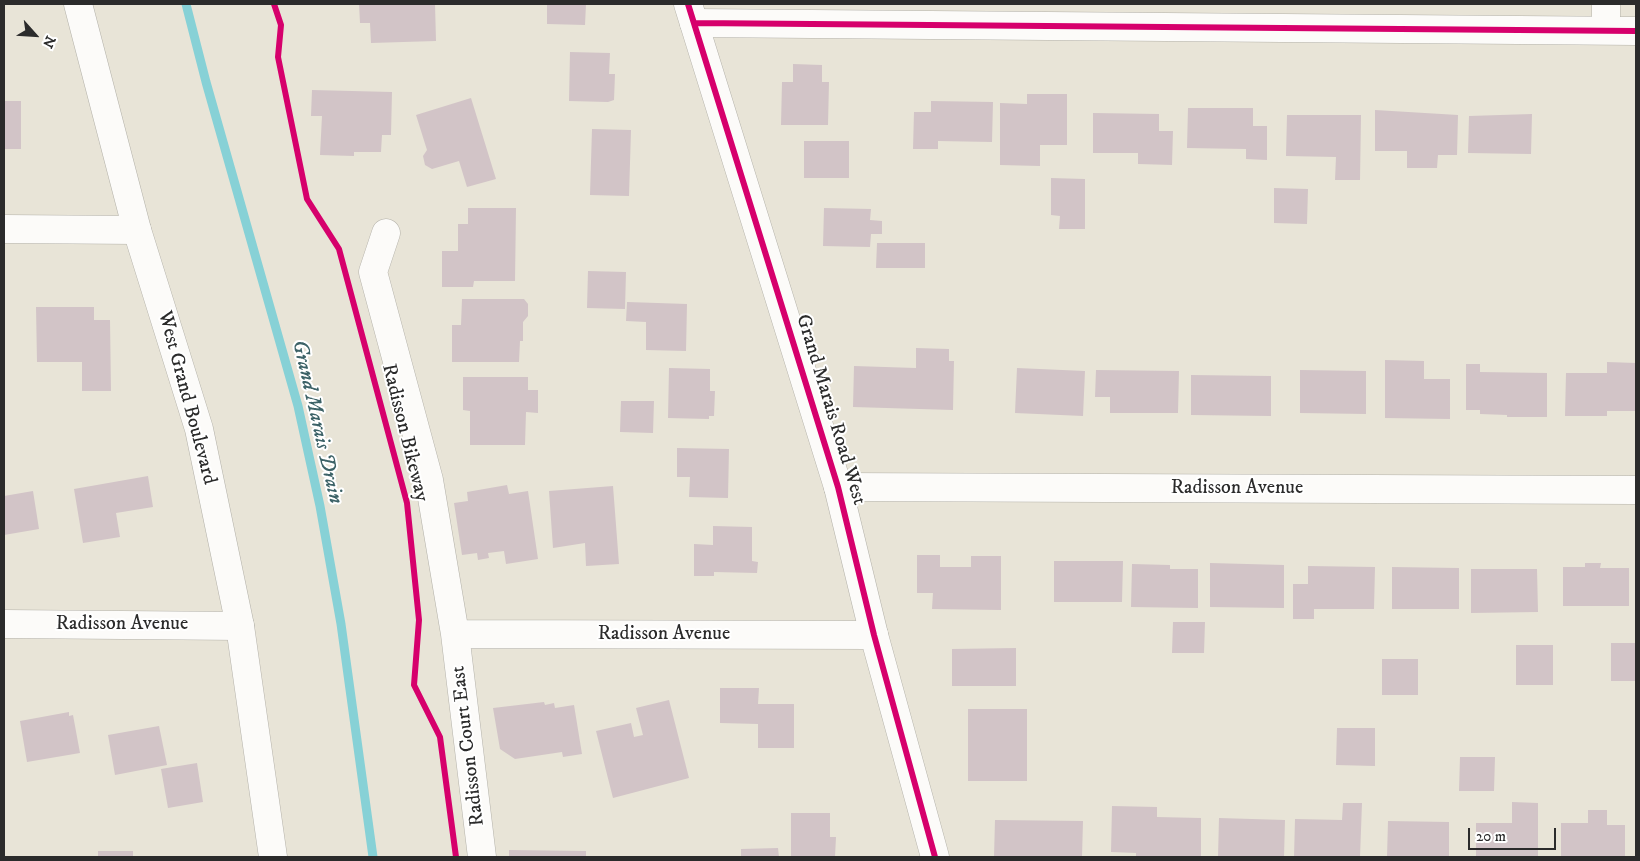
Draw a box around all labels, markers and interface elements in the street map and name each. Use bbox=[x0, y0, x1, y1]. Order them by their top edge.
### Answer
north arrow bbox=[10, 10, 60, 60]
text: N bbox=[38, 32, 59, 51]
street label: West Grand Boulevard bbox=[151, 309, 221, 487]
street label: Grand Marais Road West bbox=[790, 312, 870, 508]
water label: Grand Marais Drain bbox=[285, 338, 347, 506]
street label: Radisson Bikeway bbox=[375, 362, 433, 504]
street label: Radisson Avenue bbox=[1171, 477, 1303, 501]
street label: Radisson Avenue bbox=[56, 613, 188, 637]
street label: Radisson Avenue bbox=[598, 623, 730, 647]
street label: Radisson Court East bbox=[447, 664, 491, 828]
scale bar bbox=[1470, 818, 1558, 850]
text: 20 m bbox=[1476, 827, 1506, 846]

